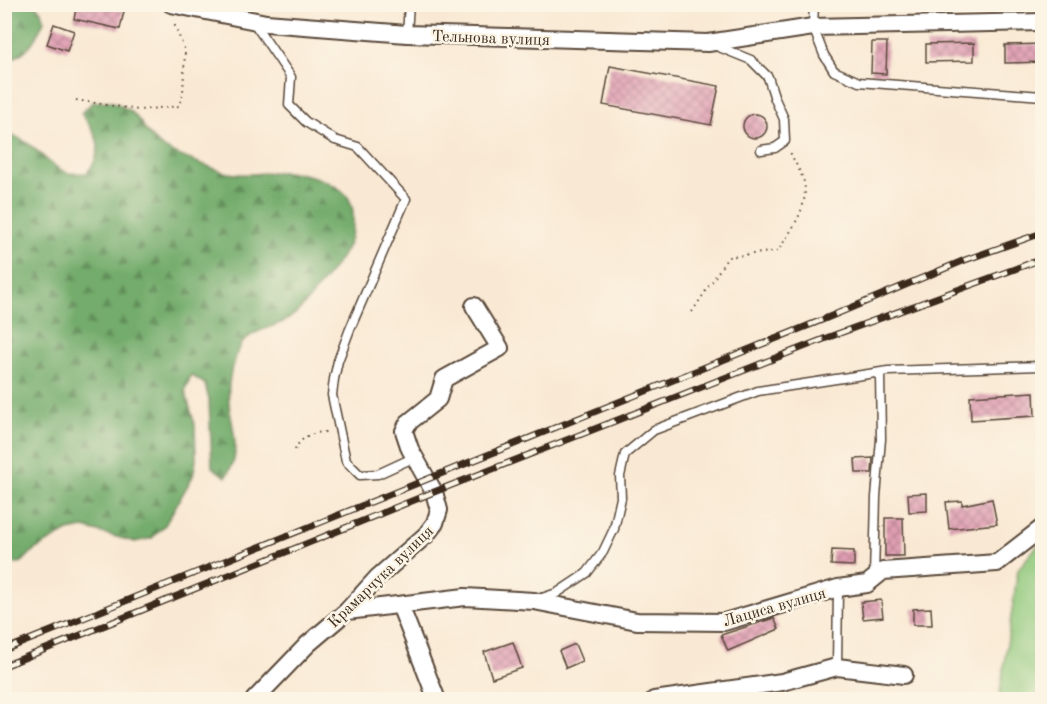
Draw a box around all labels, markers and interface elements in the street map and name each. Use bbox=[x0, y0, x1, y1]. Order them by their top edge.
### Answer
street label: Тельнова вулиця bbox=[432, 29, 550, 49]
street label: Крамарчука вулиця bbox=[326, 523, 437, 632]
street label: Лациса вулиця bbox=[721, 586, 828, 630]

